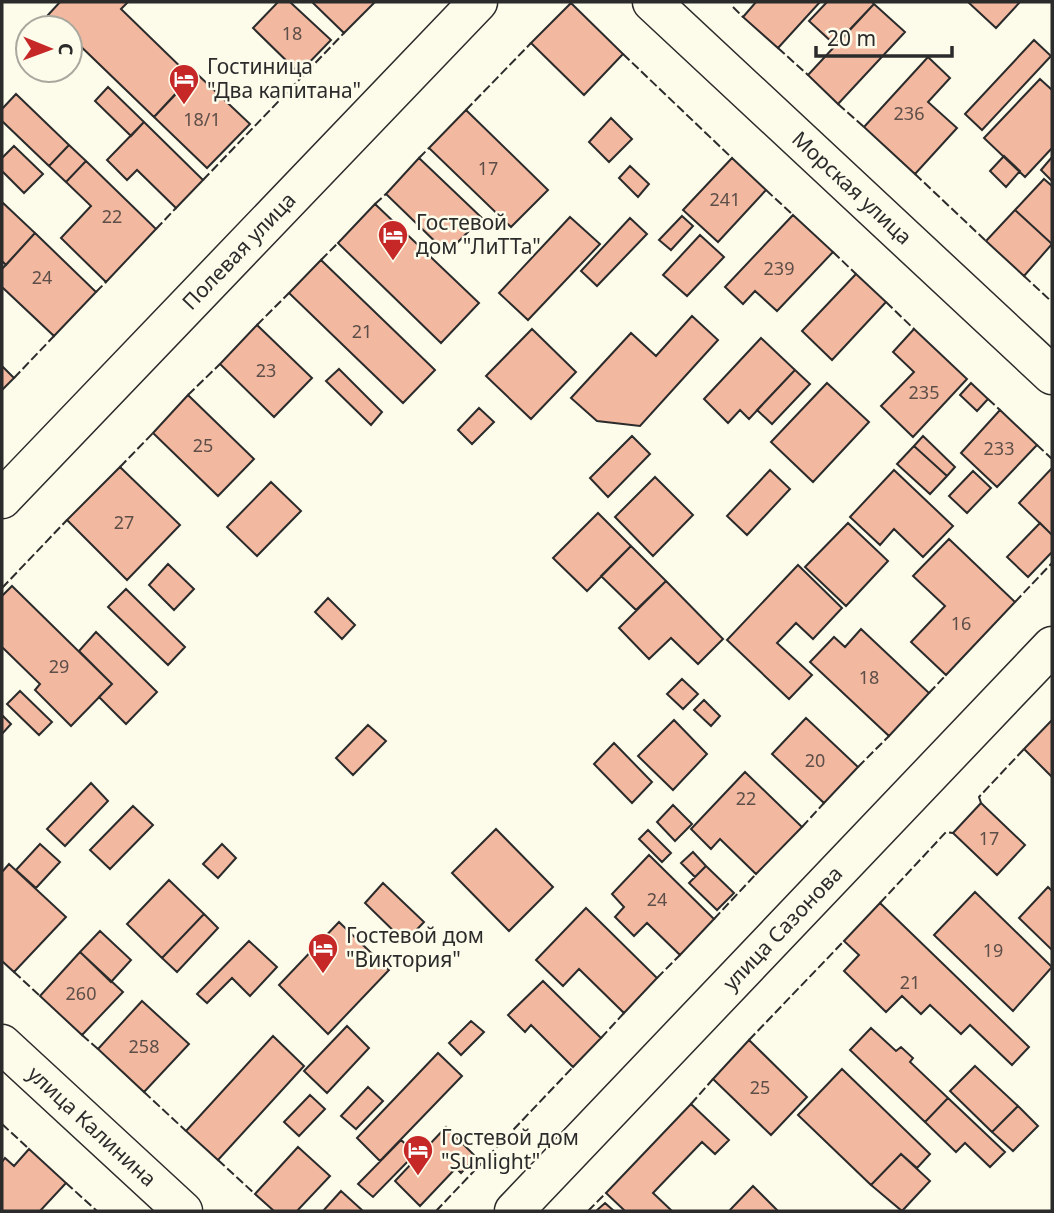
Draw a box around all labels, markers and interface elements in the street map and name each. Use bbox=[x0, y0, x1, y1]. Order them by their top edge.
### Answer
north arrow bbox=[14, 14, 84, 84]
scale bar bbox=[816, 14, 953, 58]
house number: 18 bbox=[282, 21, 302, 45]
text: 20 m bbox=[827, 24, 876, 52]
text: С bbox=[53, 43, 79, 56]
place label: Гостиница "Два капитана" bbox=[207, 52, 361, 104]
hotel icon: Гостиница "Два капитана" bbox=[167, 62, 201, 106]
house number: 236 bbox=[894, 101, 924, 125]
house number: 18/1 bbox=[183, 107, 221, 131]
street label: Морская улица bbox=[786, 125, 918, 250]
house number: 17 bbox=[478, 156, 498, 180]
street label: Полевая улица bbox=[176, 186, 301, 315]
house number: 241 bbox=[710, 187, 740, 211]
house number: 22 bbox=[102, 204, 122, 228]
place label: Гостевой дом "ЛиТТа" bbox=[416, 208, 541, 260]
hotel icon: Гостевой дом "ЛиТТа" bbox=[376, 218, 410, 262]
house number: 239 bbox=[764, 256, 794, 280]
house number: 24 bbox=[32, 265, 52, 289]
house number: 21 bbox=[352, 319, 372, 343]
house number: 23 bbox=[256, 358, 276, 382]
house number: 235 bbox=[909, 380, 939, 404]
house number: 25 bbox=[193, 433, 213, 457]
house number: 233 bbox=[984, 436, 1014, 460]
house number: 27 bbox=[114, 510, 134, 534]
house number: 16 bbox=[951, 611, 971, 635]
house number: 29 bbox=[49, 654, 69, 678]
house number: 18 bbox=[859, 665, 879, 689]
house number: 20 bbox=[805, 748, 825, 772]
house number: 22 bbox=[736, 786, 756, 810]
house number: 17 bbox=[979, 826, 999, 850]
street label: улица Сазонова bbox=[716, 860, 848, 996]
house number: 24 bbox=[647, 887, 667, 911]
place label: Гостевой дом "Виктория" bbox=[346, 921, 484, 973]
hotel icon: Гостевой дом "Виктория" bbox=[306, 931, 340, 975]
house number: 19 bbox=[983, 938, 1003, 962]
house number: 21 bbox=[900, 970, 920, 994]
house number: 260 bbox=[66, 981, 96, 1005]
house number: 258 bbox=[129, 1034, 159, 1058]
street label: улица Калинина bbox=[22, 1060, 163, 1192]
house number: 25 bbox=[750, 1075, 770, 1099]
place label: Гостевой дом "Sunlight" bbox=[441, 1123, 579, 1175]
hotel icon: Гостевой дом "Sunlight" bbox=[401, 1133, 435, 1177]

